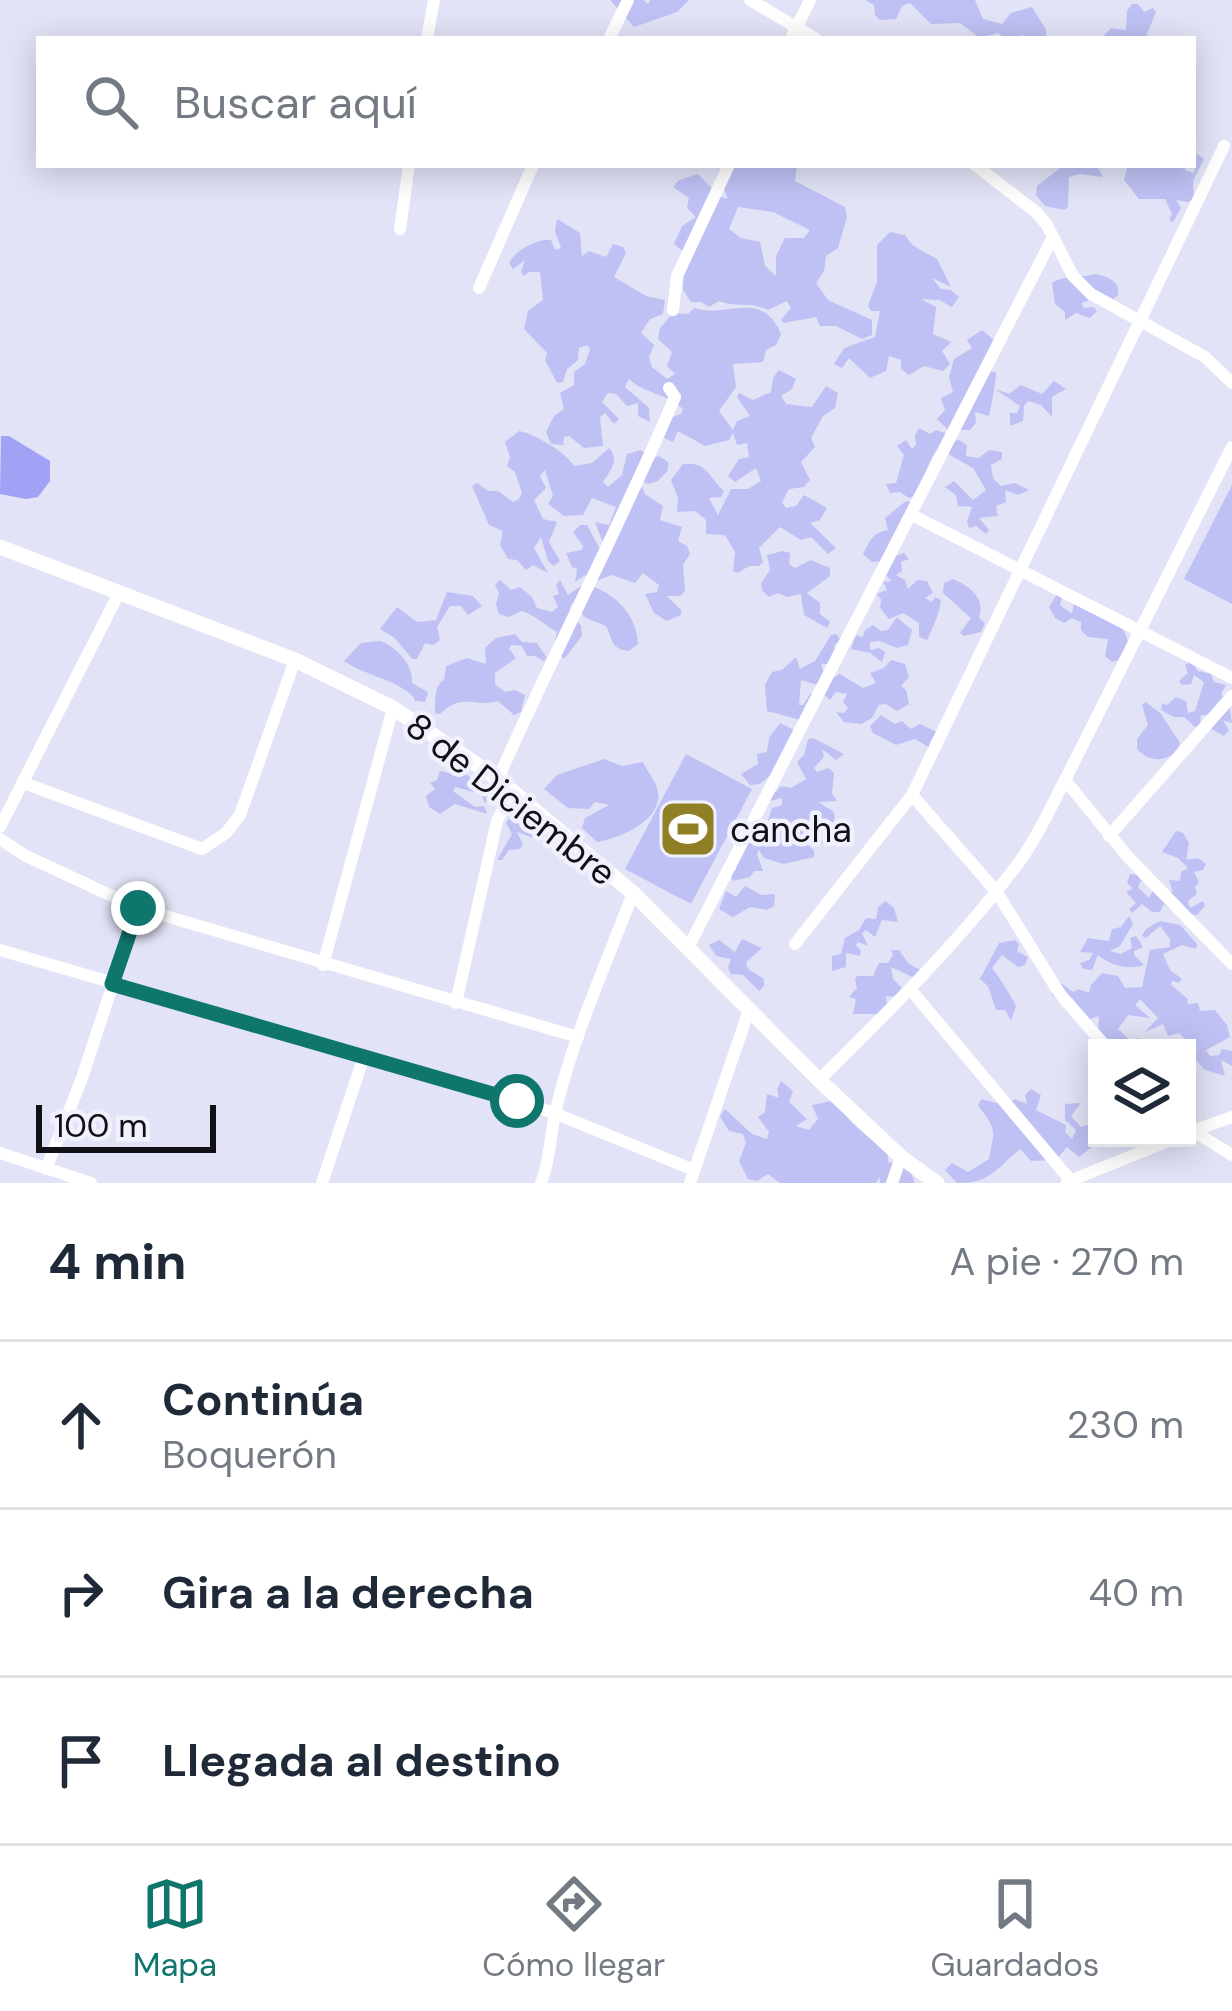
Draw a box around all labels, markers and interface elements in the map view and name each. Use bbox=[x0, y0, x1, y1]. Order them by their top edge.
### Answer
search box bbox=[36, 36, 1196, 168]
icon: search bbox=[78, 69, 144, 135]
text: Buscar aquí bbox=[174, 73, 417, 132]
street label: 8 de Diciembre bbox=[396, 702, 626, 896]
sports icon: cancha bbox=[657, 798, 719, 860]
place label: cancha bbox=[730, 806, 852, 853]
route end bbox=[111, 881, 165, 935]
map controls bbox=[1088, 1039, 1196, 1147]
button: layers bbox=[1088, 1039, 1196, 1147]
route start bbox=[490, 1074, 544, 1128]
scale bar bbox=[36, 1099, 216, 1152]
text: 100 m bbox=[54, 1104, 148, 1147]
text: 4 min bbox=[48, 1228, 187, 1295]
text: A pie · 270 m bbox=[949, 1236, 1184, 1287]
text: Continúa bbox=[162, 1370, 364, 1429]
icon: ahead bbox=[48, 1392, 114, 1458]
text: 230 m bbox=[1067, 1399, 1184, 1450]
text: Boquerón bbox=[162, 1429, 337, 1480]
icon: right bbox=[48, 1560, 114, 1626]
text: Gira a la derecha bbox=[162, 1563, 534, 1622]
text: 40 m bbox=[1089, 1567, 1184, 1618]
icon: arrive bbox=[48, 1728, 114, 1794]
text: Llegada al destino bbox=[162, 1731, 561, 1790]
tab: Mapa bbox=[133, 1871, 217, 1986]
tab: Cómo llegar bbox=[482, 1871, 665, 1986]
tab: Guardados bbox=[930, 1871, 1099, 1986]

